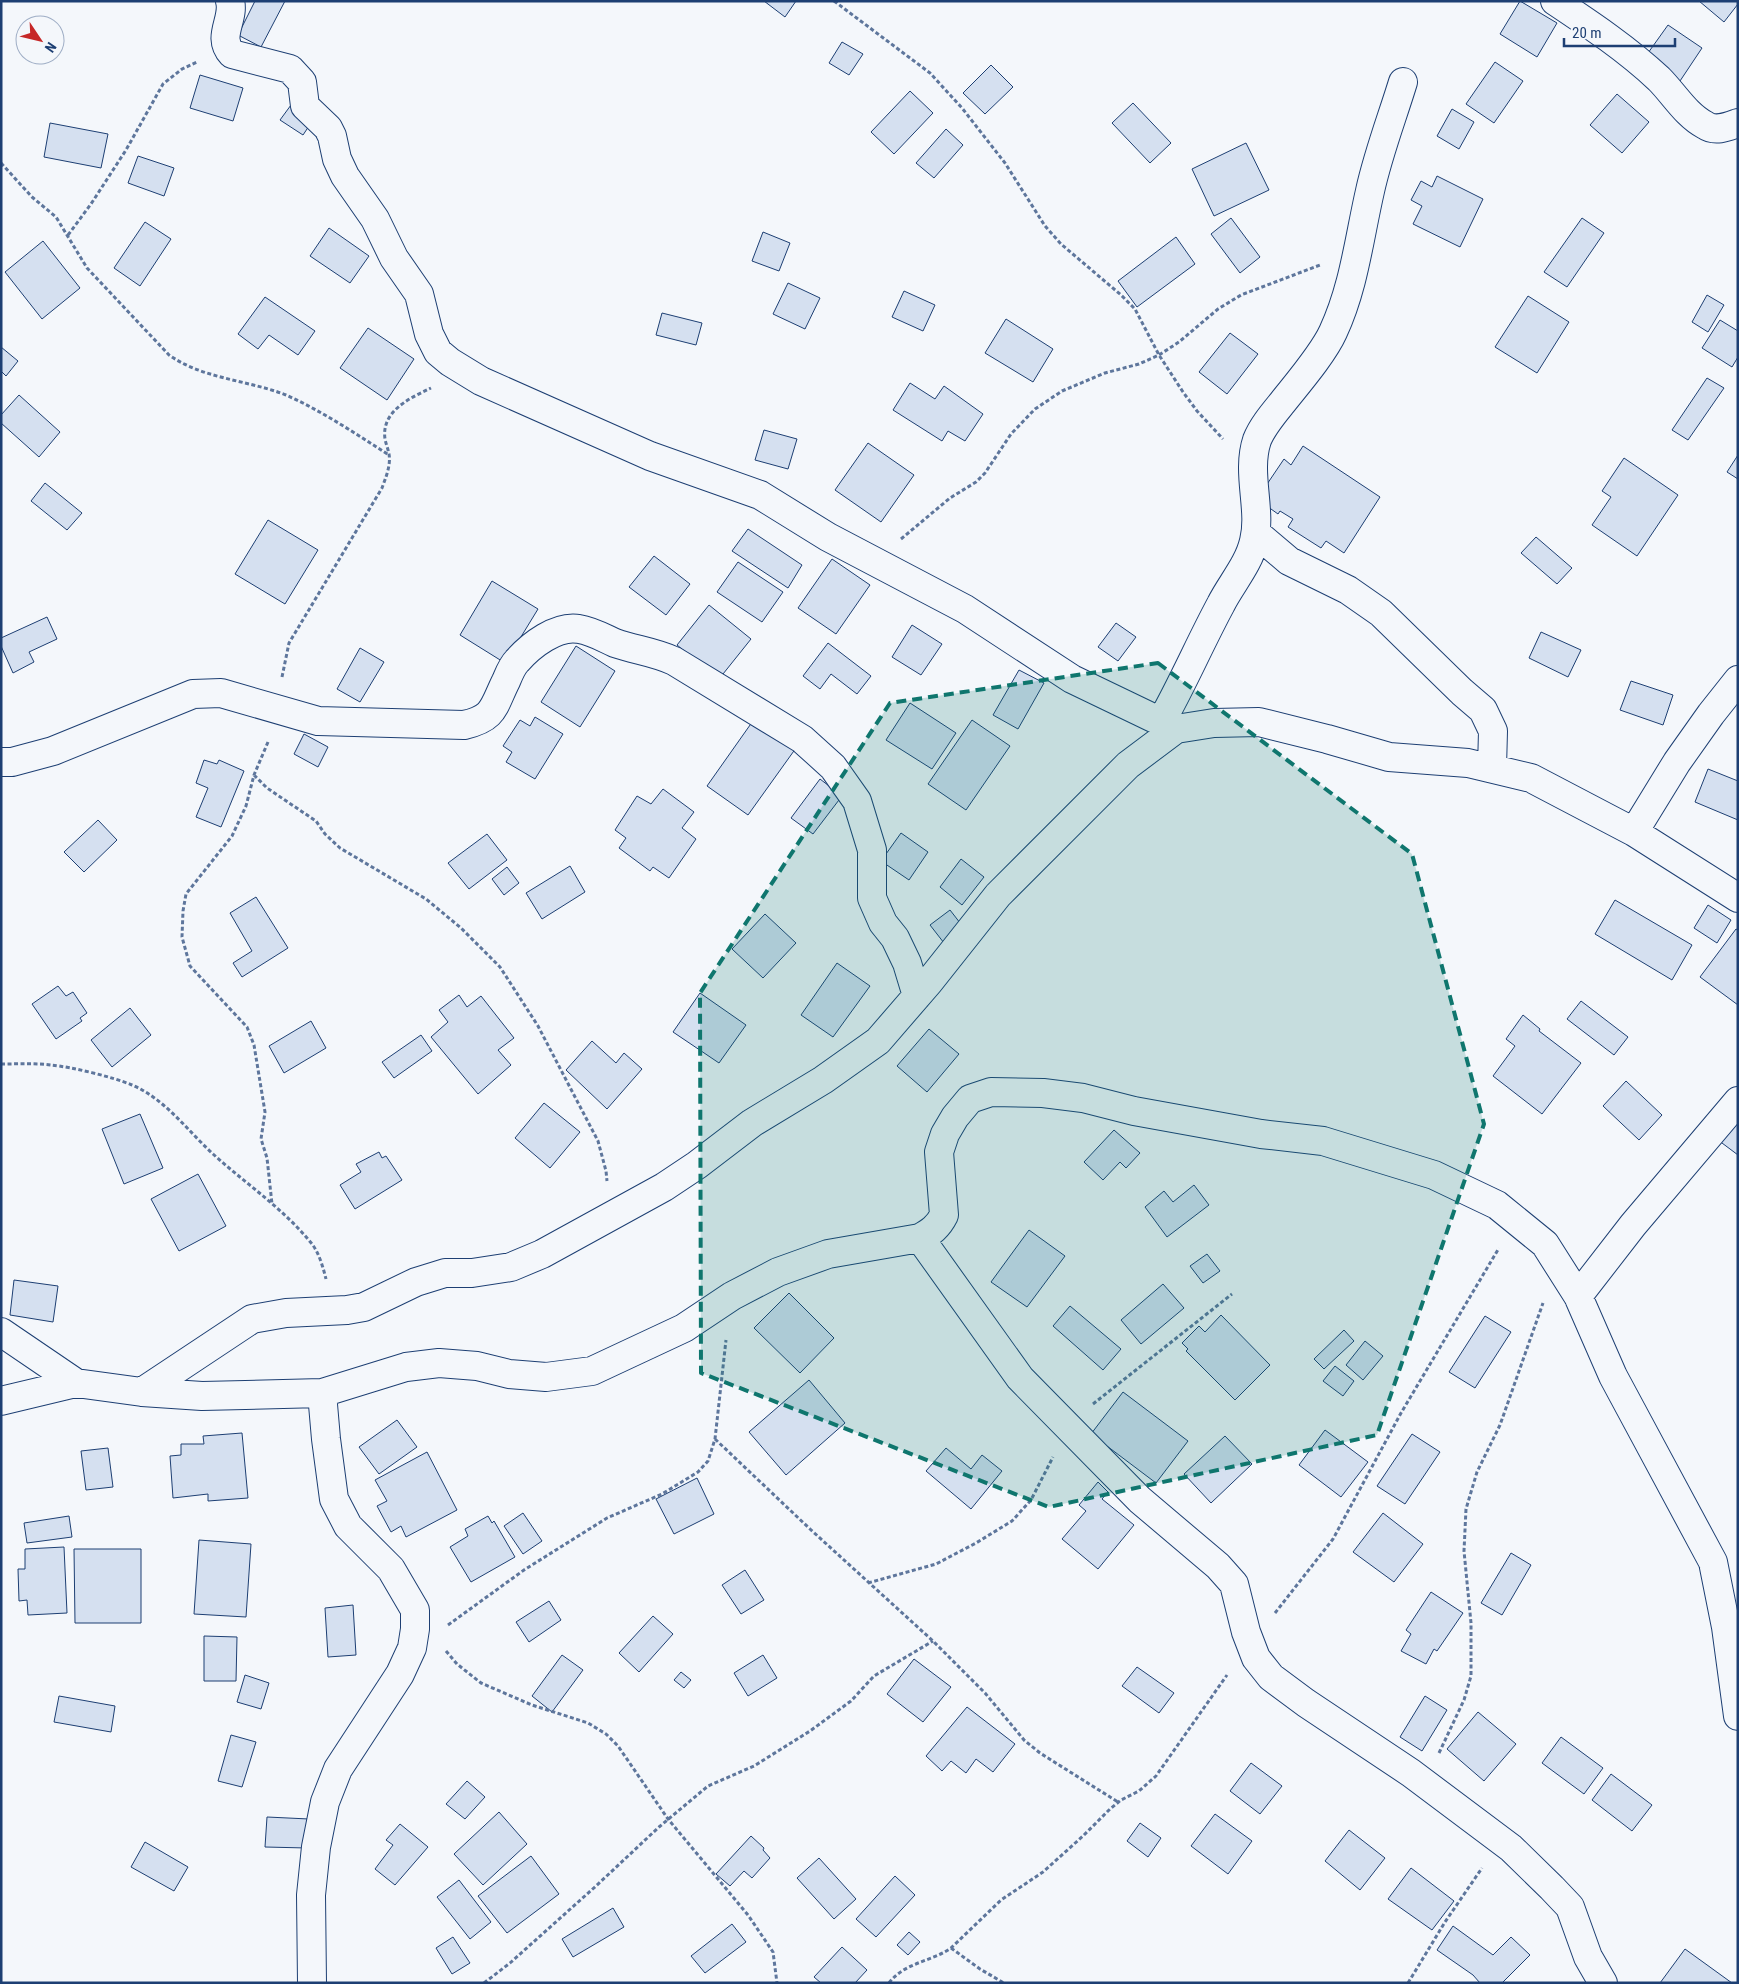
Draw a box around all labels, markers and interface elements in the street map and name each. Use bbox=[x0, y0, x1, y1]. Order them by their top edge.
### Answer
north arrow bbox=[15, 15, 65, 65]
scale bar bbox=[1564, 15, 1675, 47]
text: 20 m bbox=[1572, 24, 1602, 42]
text: N bbox=[42, 39, 60, 56]

